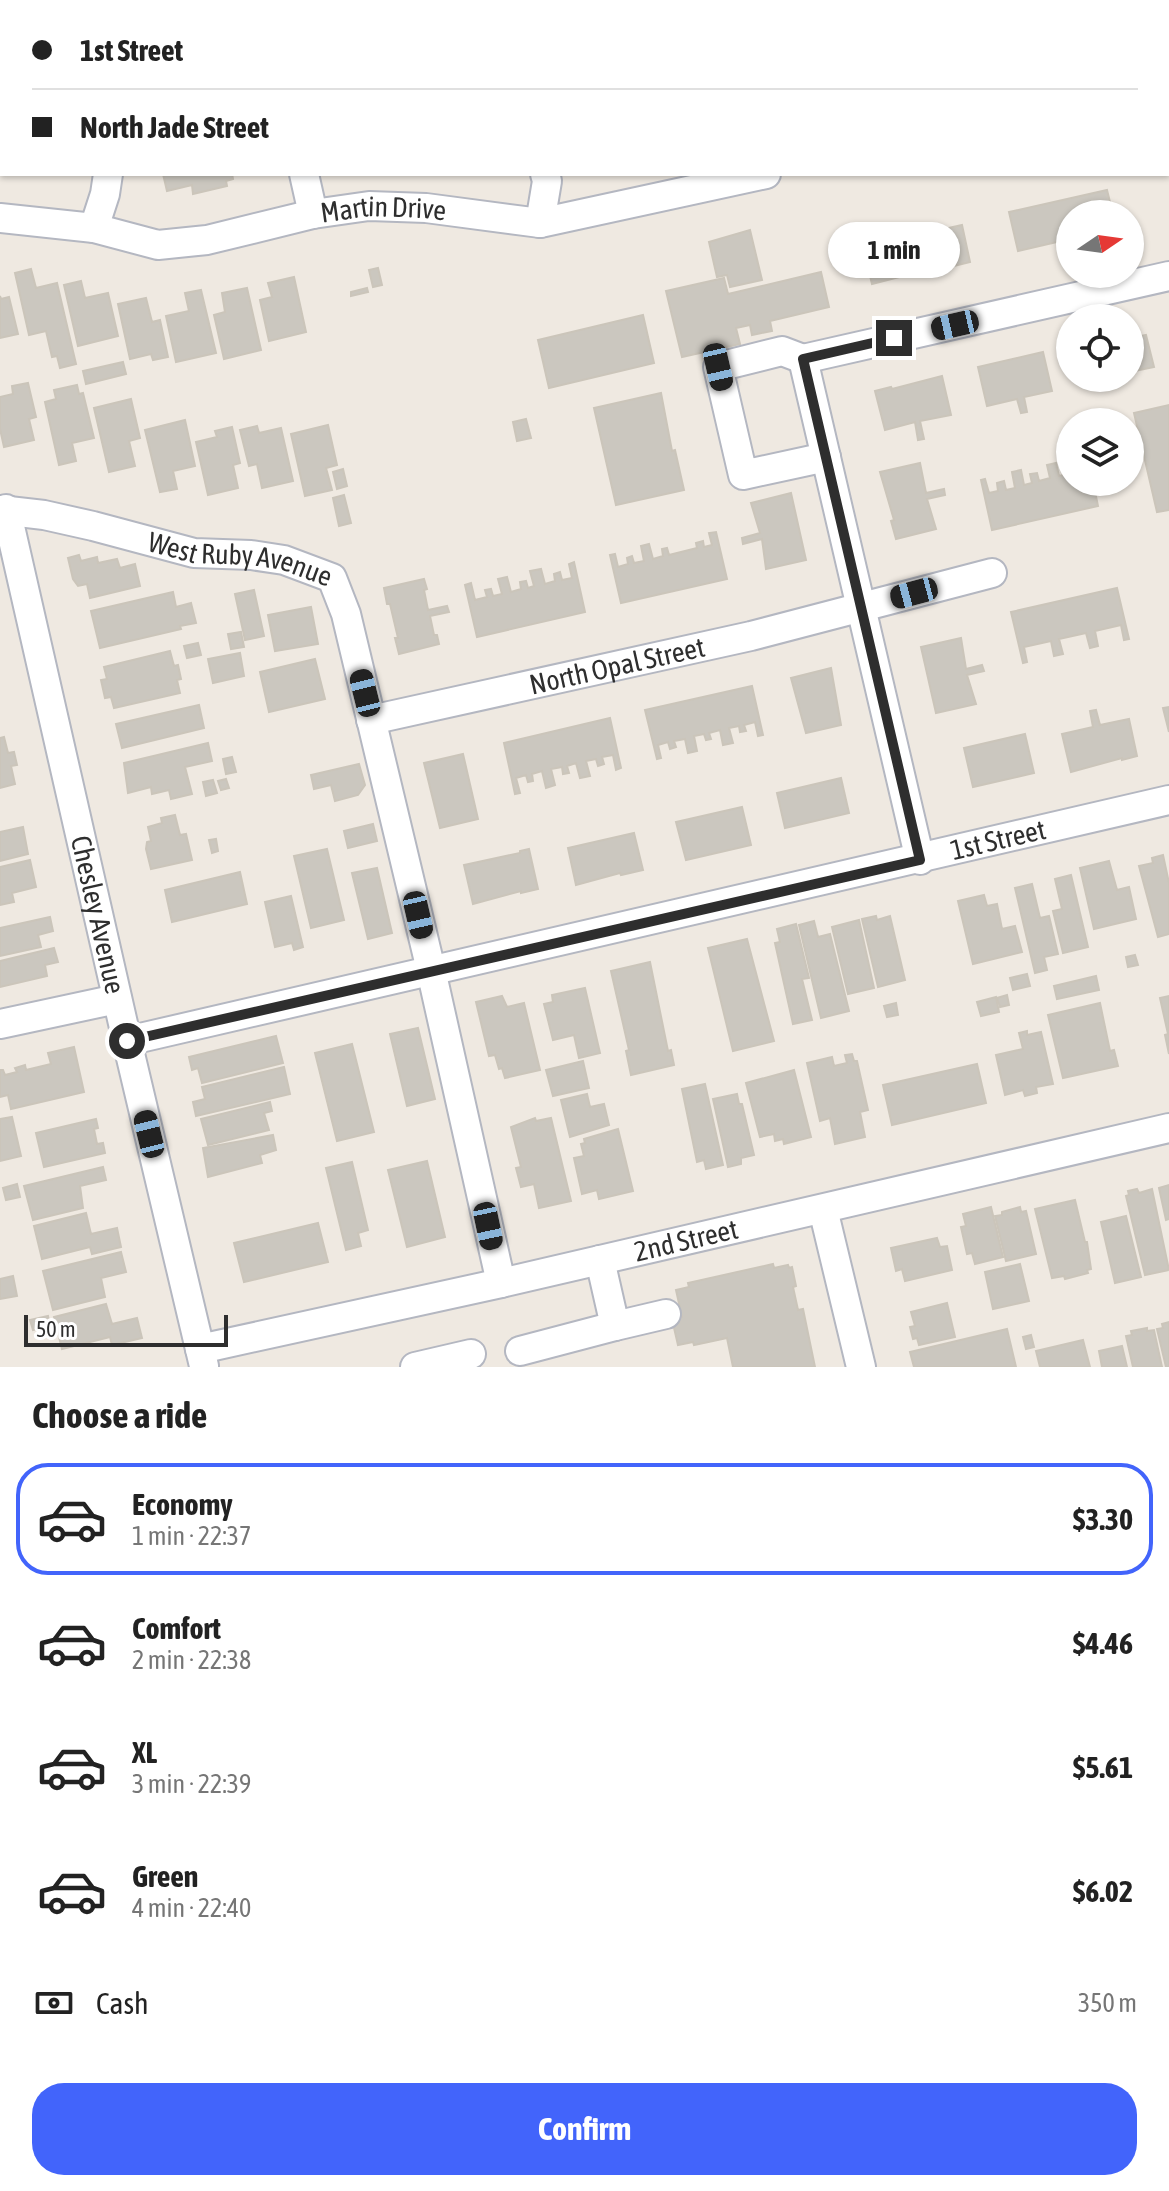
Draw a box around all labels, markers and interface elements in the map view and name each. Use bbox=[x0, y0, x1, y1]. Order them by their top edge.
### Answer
text: 1st Street bbox=[80, 33, 183, 67]
text: North Jade Street bbox=[80, 110, 269, 144]
street label: Martin Drive bbox=[318, 190, 448, 229]
north arrow bbox=[1056, 200, 1144, 288]
map controls bbox=[1056, 200, 1144, 496]
callout: 1 min bbox=[828, 222, 960, 278]
text: 1 min bbox=[867, 235, 921, 265]
button: locate bbox=[1056, 304, 1144, 392]
car bbox=[929, 308, 981, 342]
route end bbox=[876, 320, 912, 356]
car bbox=[701, 341, 735, 393]
button: layers bbox=[1056, 408, 1144, 496]
street label: West Ruby Avenue bbox=[145, 525, 337, 593]
car bbox=[888, 575, 940, 611]
street label: North Opal Street bbox=[526, 631, 708, 701]
car bbox=[348, 667, 382, 719]
street label: 1st Street bbox=[947, 813, 1049, 866]
street label: Chesley Avenue bbox=[65, 832, 132, 997]
car bbox=[401, 889, 435, 941]
route start bbox=[109, 1023, 145, 1059]
car bbox=[132, 1108, 166, 1160]
car bbox=[471, 1200, 505, 1252]
street label: 2nd Street bbox=[631, 1213, 741, 1268]
scale bar bbox=[24, 1311, 228, 1347]
text: 50 m bbox=[36, 1316, 76, 1342]
text: Choose a ride bbox=[32, 1394, 207, 1436]
icon: car bbox=[36, 1483, 108, 1555]
text: Economy bbox=[132, 1487, 233, 1521]
text: $3.30 bbox=[1073, 1502, 1133, 1536]
text: 1 min · 22:37 bbox=[132, 1521, 251, 1551]
icon: car bbox=[36, 1607, 108, 1679]
text: Comfort bbox=[132, 1611, 221, 1645]
text: $4.46 bbox=[1073, 1626, 1133, 1660]
text: 2 min · 22:38 bbox=[132, 1645, 251, 1675]
icon: car bbox=[36, 1731, 108, 1803]
text: XL bbox=[132, 1735, 157, 1769]
text: $5.61 bbox=[1073, 1750, 1133, 1784]
text: 3 min · 22:39 bbox=[132, 1769, 251, 1799]
icon: car bbox=[36, 1855, 108, 1927]
text: Green bbox=[132, 1859, 198, 1893]
text: $6.02 bbox=[1073, 1874, 1133, 1908]
text: 4 min · 22:40 bbox=[132, 1893, 251, 1923]
icon: cash bbox=[32, 1981, 76, 2025]
text: Cash bbox=[96, 1986, 149, 2020]
text: 350 m bbox=[1078, 1988, 1137, 2018]
button: Confirm bbox=[32, 2083, 1137, 2175]

